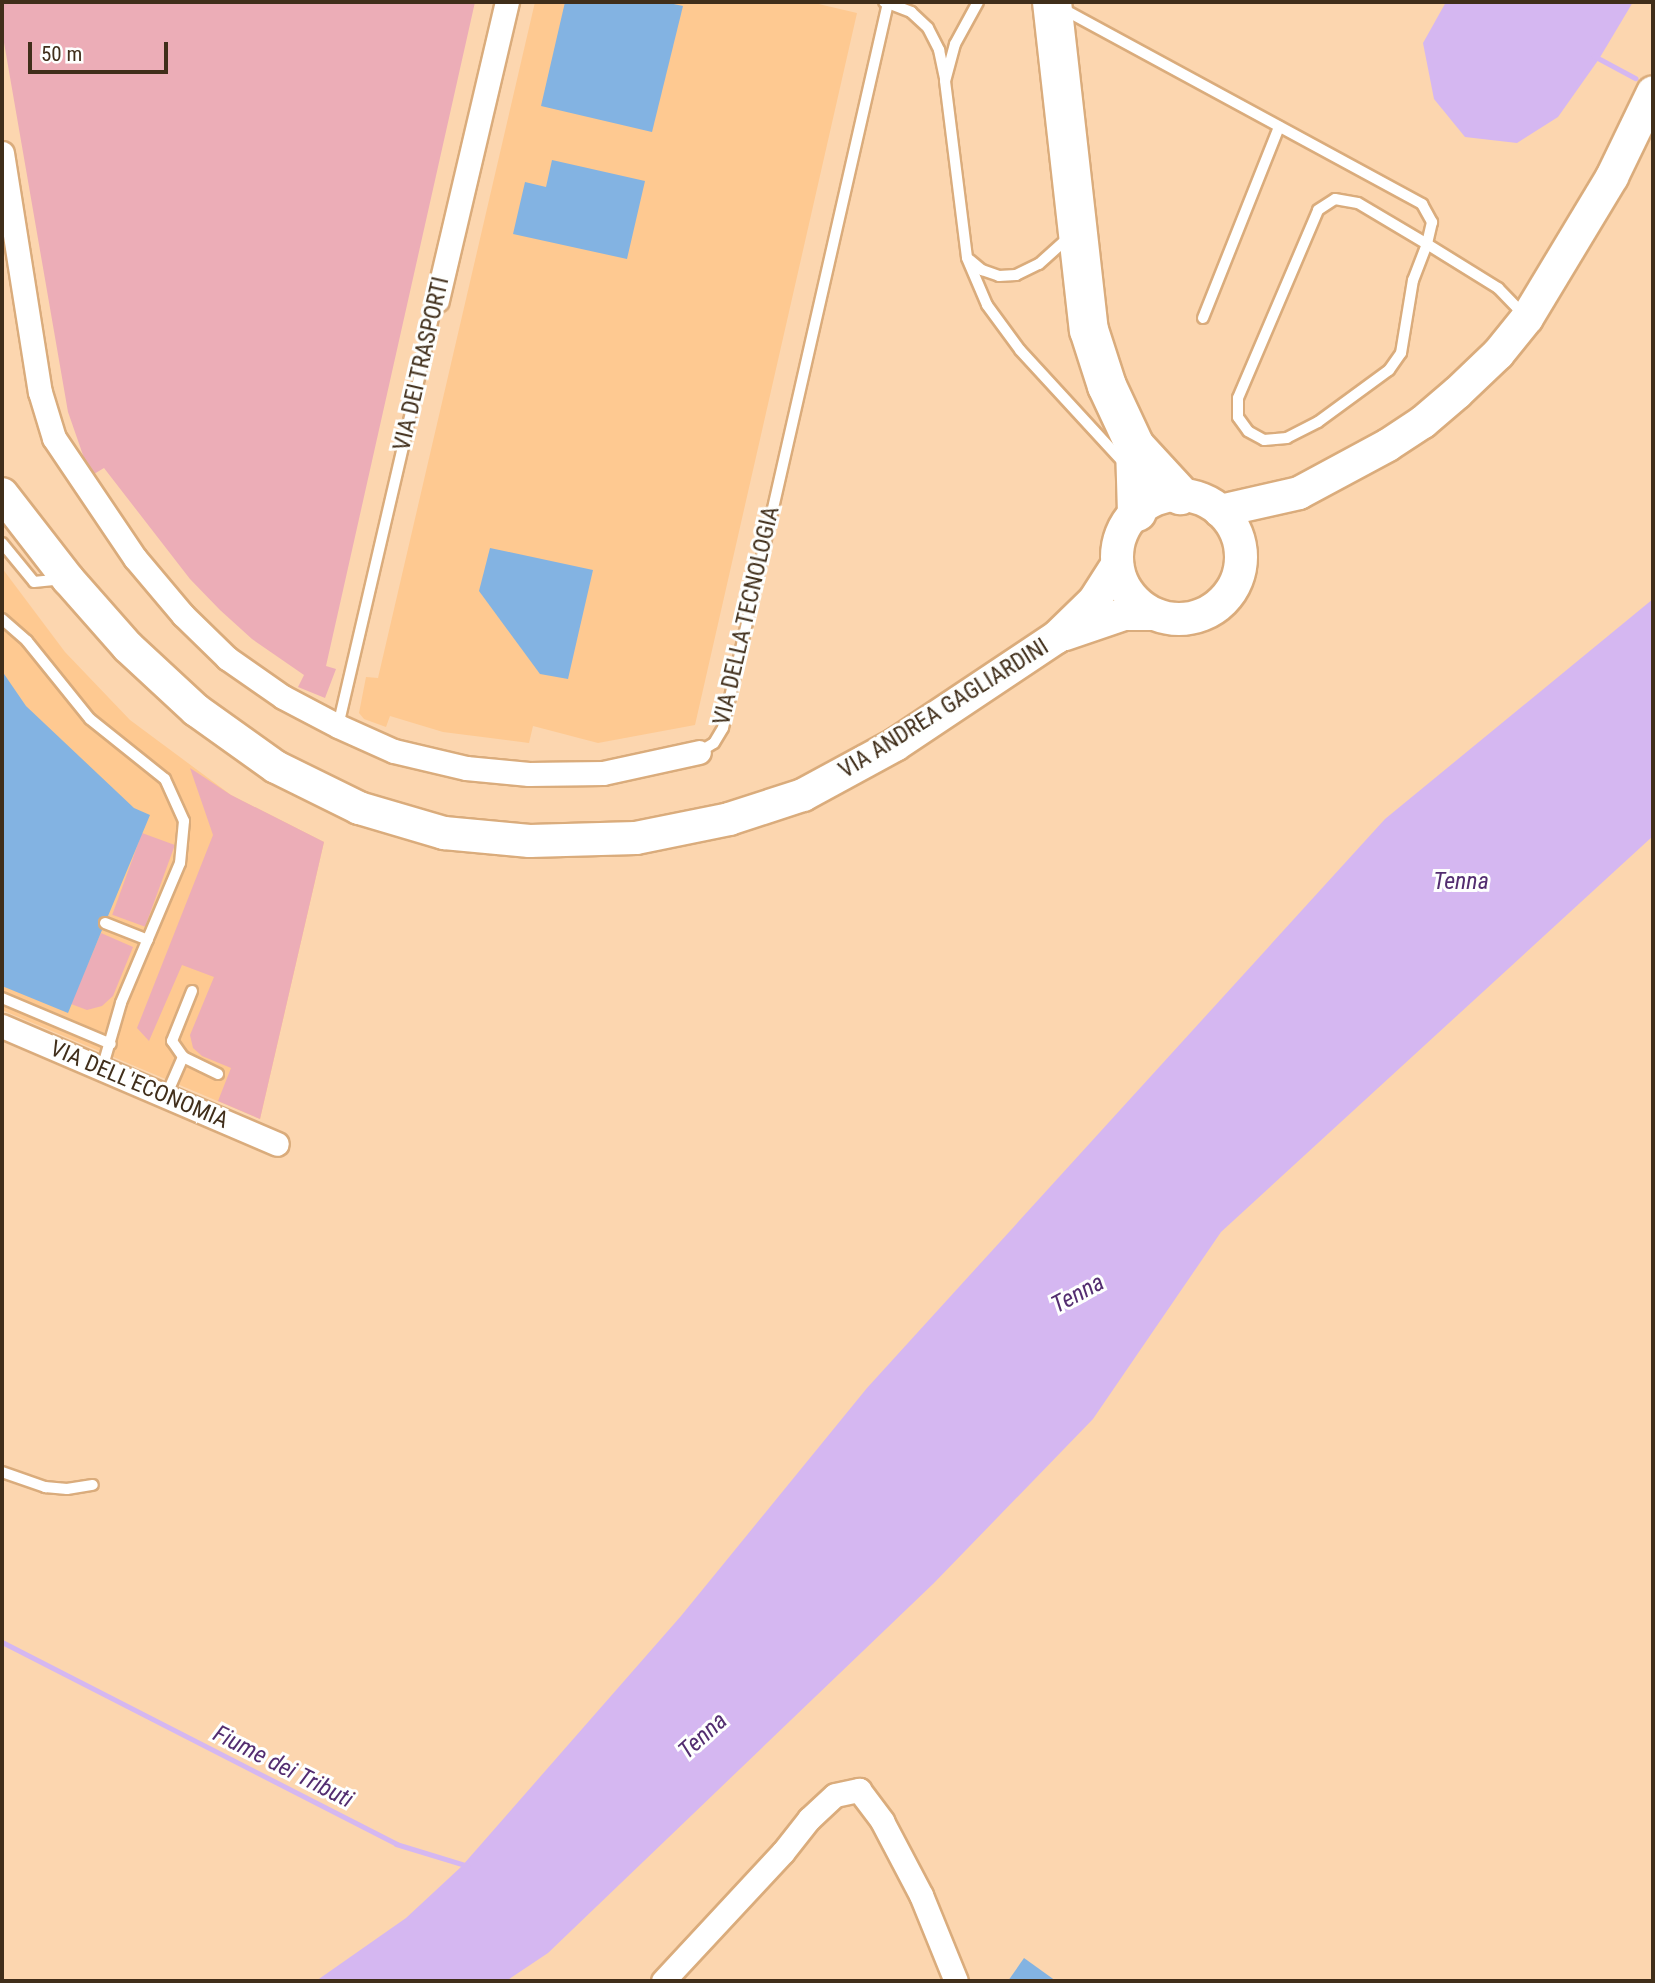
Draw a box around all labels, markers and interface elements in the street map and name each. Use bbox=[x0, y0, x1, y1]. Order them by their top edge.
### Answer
scale bar bbox=[32, 28, 172, 72]
text: 50 m bbox=[41, 42, 82, 66]
street label: VIA DEI TRASPORTI bbox=[389, 274, 455, 454]
street label: VIA DELLA TECNOLOGIA bbox=[708, 504, 786, 728]
street label: VIA ANDREA GAGLIARDINI bbox=[834, 633, 1054, 785]
water label: Tenna bbox=[1433, 868, 1489, 896]
street label: VIA DELL'ECONOMIA bbox=[46, 1035, 232, 1135]
water label: Tenna bbox=[1047, 1268, 1109, 1320]
water label: Tenna bbox=[673, 1707, 733, 1765]
water label: Fiume dei Tributi bbox=[208, 1719, 358, 1815]

